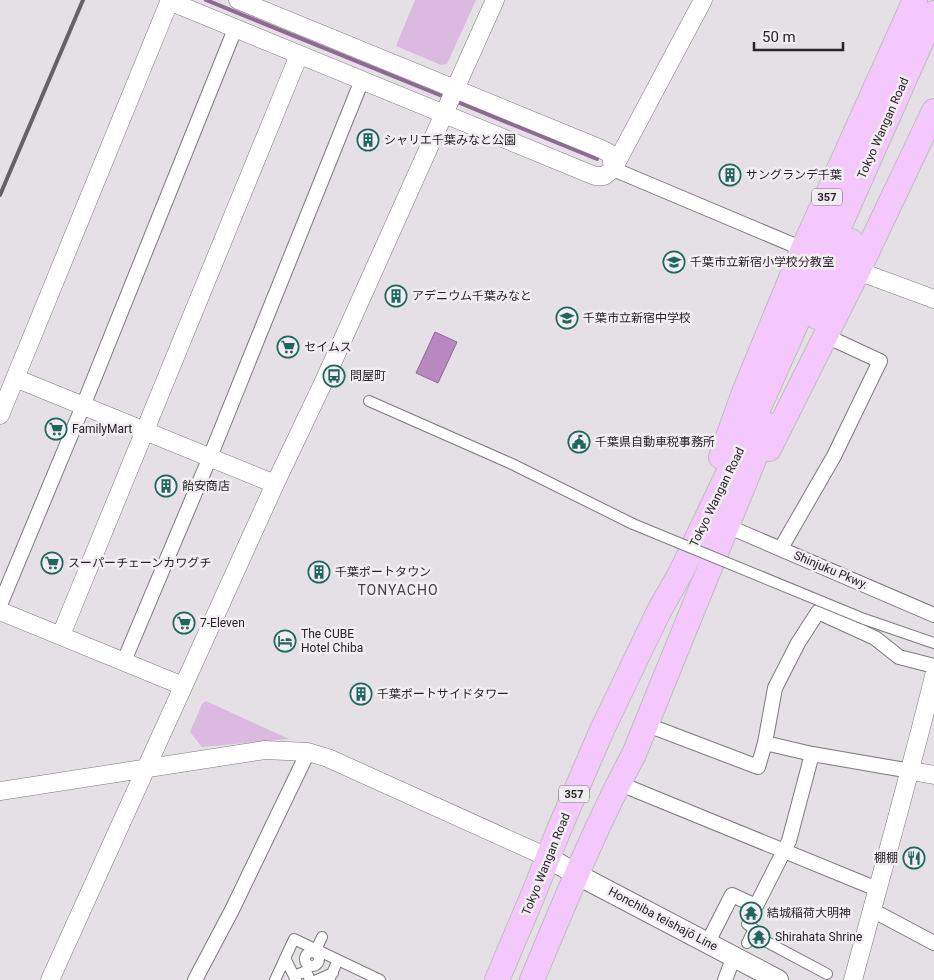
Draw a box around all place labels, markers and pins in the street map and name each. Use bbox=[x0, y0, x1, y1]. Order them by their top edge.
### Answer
building icon: シャリエ千葉みなと公園 bbox=[356, 128, 380, 152]
place label: シャリエ千葉みなと公園 bbox=[384, 133, 516, 147]
building icon: サングランデ千葉 bbox=[718, 163, 742, 187]
place label: サングランデ千葉 bbox=[746, 168, 842, 182]
school or university icon: 千葉市立新宿小学校分教室 bbox=[662, 250, 686, 274]
place label: 千葉市立新宿小学校分教室 bbox=[690, 255, 834, 269]
building icon: アデニウム千葉みなと bbox=[384, 284, 408, 308]
place label: アデニウム千葉みなと bbox=[412, 289, 532, 303]
school or university icon: 千葉市立新宿中学校 bbox=[555, 306, 579, 330]
place label: 千葉市立新宿中学校 bbox=[583, 311, 691, 325]
supermarket icon: セイムス bbox=[276, 335, 300, 359]
place label: セイムス bbox=[304, 340, 352, 354]
bus stop icon: 問屋町 bbox=[322, 364, 346, 388]
place label: 問屋町 bbox=[350, 369, 386, 383]
supermarket icon: FamilyMart bbox=[44, 417, 68, 441]
place label: FamilyMart bbox=[72, 422, 132, 436]
public building icon: 千葉県自動車税事務所 bbox=[567, 430, 591, 454]
place label: 千葉県自動車税事務所 bbox=[595, 435, 715, 449]
building icon: 飴安商店 bbox=[154, 474, 178, 498]
place label: 飴安商店 bbox=[182, 479, 230, 493]
supermarket icon: スーパーチェーンカワグチ bbox=[40, 551, 64, 575]
place label: スーパーチェーンカワグチ bbox=[68, 556, 211, 570]
building icon: 千葉ポートタウン bbox=[307, 560, 331, 584]
place label: 千葉ポートタウン bbox=[335, 565, 431, 579]
supermarket icon: 7-Eleven bbox=[172, 611, 196, 635]
place label: 7-Eleven bbox=[200, 616, 245, 630]
place label: The CUBE Hotel Chiba bbox=[301, 627, 363, 655]
hotel icon: The CUBE Hotel Chiba bbox=[273, 629, 297, 653]
building icon: 千葉ポートサイドタワー bbox=[349, 682, 373, 706]
place label: 千葉ポートサイドタワー bbox=[377, 687, 509, 701]
restaurant icon: 棚棚 bbox=[902, 846, 926, 870]
place label: 棚棚 bbox=[874, 851, 898, 865]
temple icon: 結城稲荷大明神 bbox=[739, 901, 763, 925]
place label: 結城稲荷大明神 bbox=[767, 906, 851, 920]
temple icon: Shirahata Shrine bbox=[747, 925, 771, 949]
place label: Shirahata Shrine bbox=[775, 930, 862, 944]

